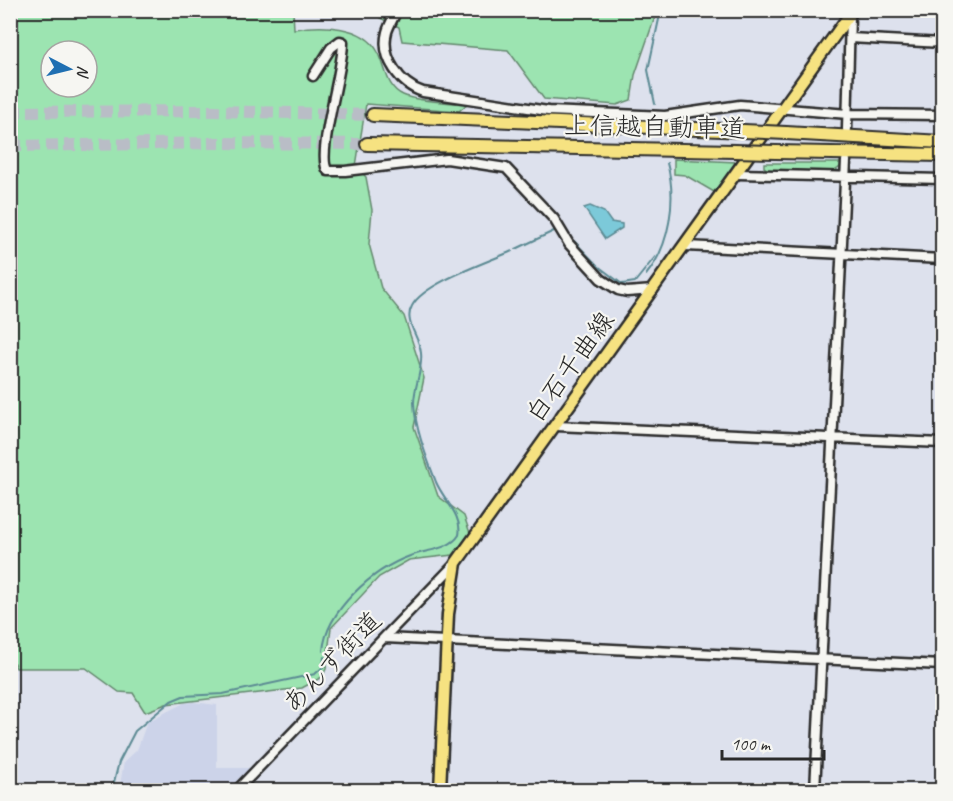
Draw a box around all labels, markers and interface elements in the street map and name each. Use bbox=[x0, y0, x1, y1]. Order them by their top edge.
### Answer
north arrow bbox=[39, 39, 99, 99]
text: N bbox=[72, 65, 93, 80]
street label: 上信越自動車道 bbox=[564, 109, 746, 145]
street label: 白石千曲線 bbox=[518, 305, 622, 429]
street label: あんず街道 bbox=[275, 604, 389, 720]
scale bar bbox=[722, 723, 824, 761]
text: 100 m bbox=[731, 733, 772, 755]

